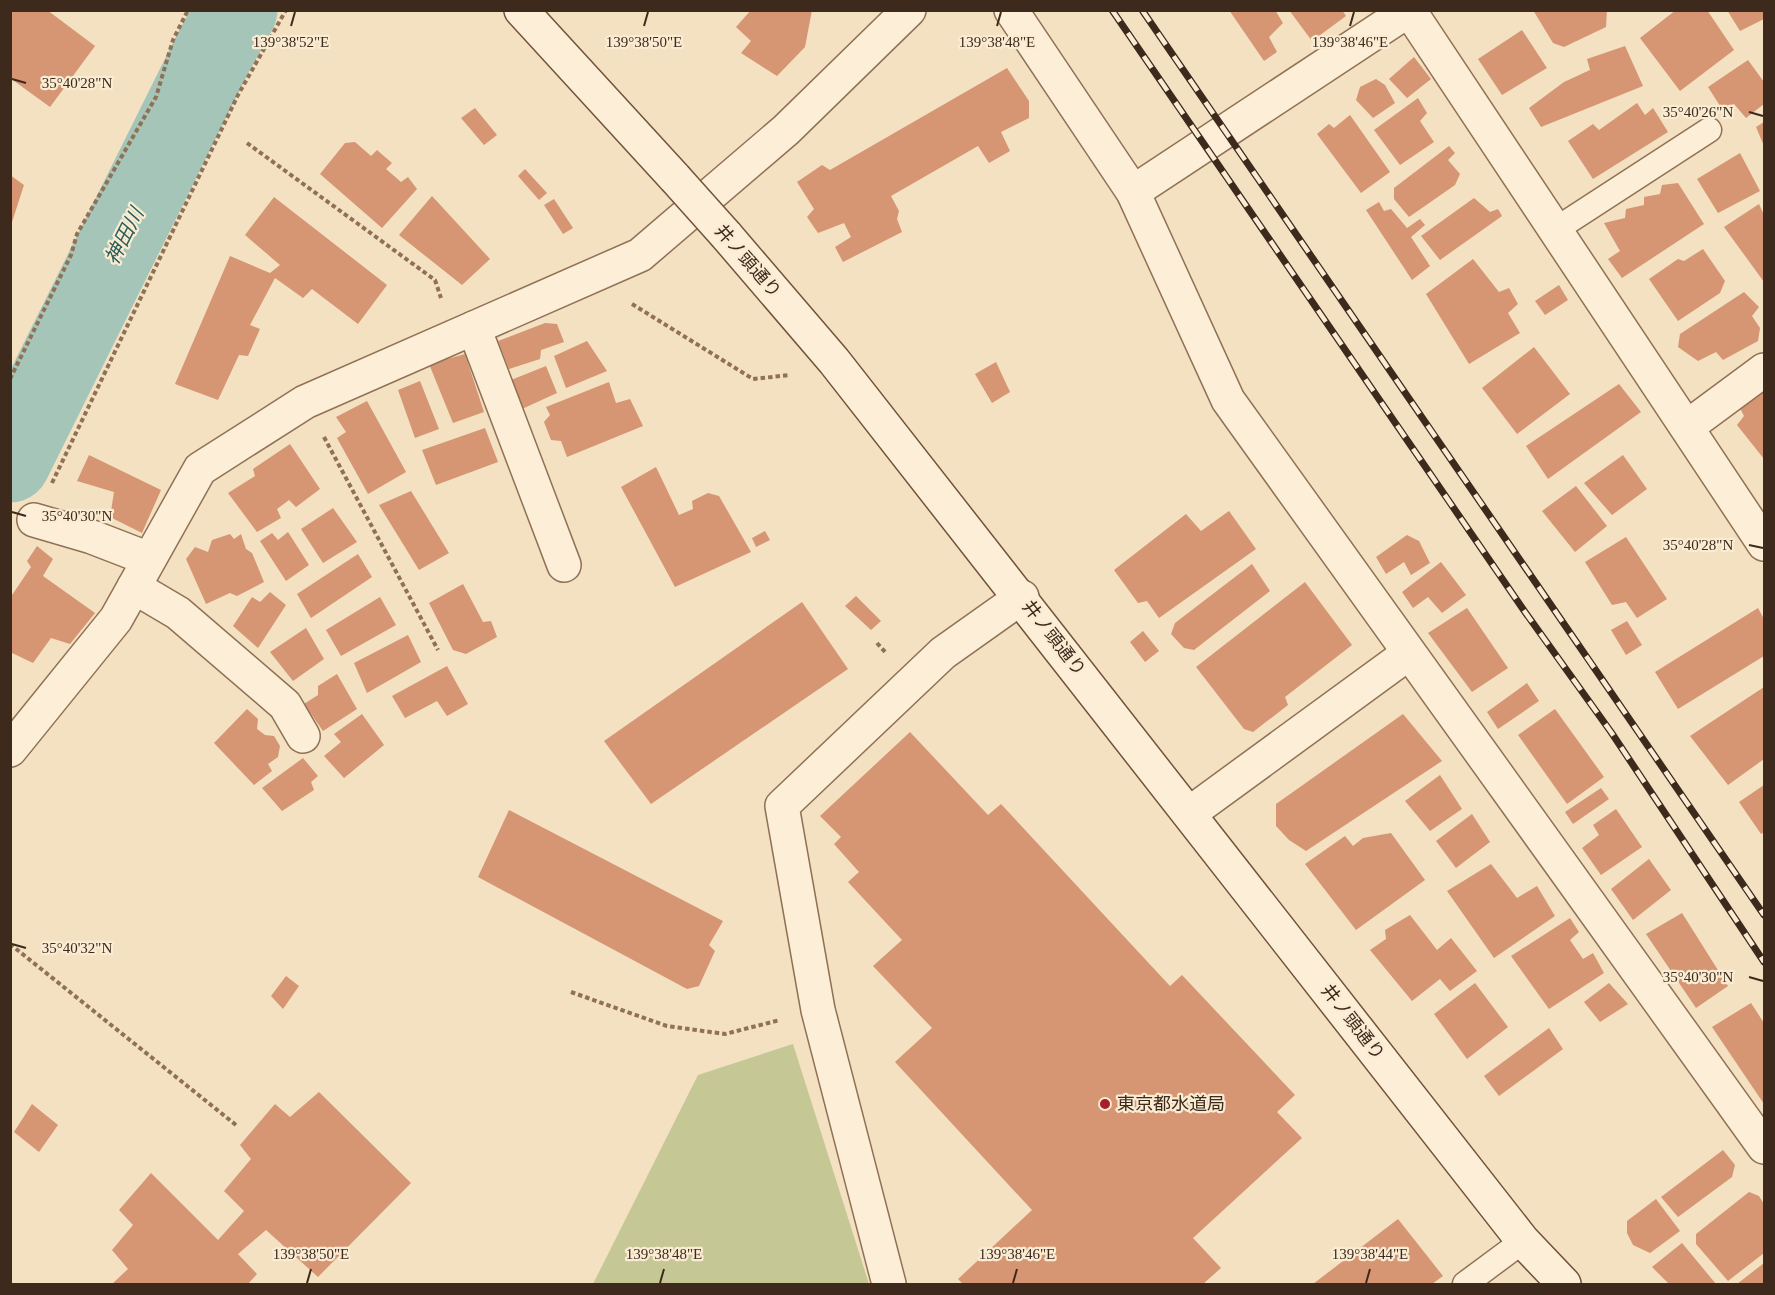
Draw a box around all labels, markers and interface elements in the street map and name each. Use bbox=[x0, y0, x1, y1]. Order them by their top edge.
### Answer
text: 139°38'52"E bbox=[253, 34, 329, 50]
text: 139°38'50"E bbox=[606, 34, 682, 50]
text: 139°38'48"E bbox=[959, 34, 1035, 50]
text: 139°38'46"E bbox=[1312, 34, 1388, 50]
text: 35°40'28"N bbox=[42, 75, 112, 91]
text: 35°40'26"N bbox=[1663, 104, 1733, 120]
water label: 神田川 bbox=[101, 202, 148, 268]
street label: 井ノ頭通り bbox=[711, 220, 785, 302]
text: 35°40'30"N bbox=[42, 508, 112, 524]
text: 35°40'28"N bbox=[1663, 537, 1733, 553]
street label: 井ノ頭通り bbox=[1018, 596, 1090, 680]
text: 35°40'32"N bbox=[42, 940, 112, 956]
text: 35°40'30"N bbox=[1663, 969, 1733, 985]
street label: 井ノ頭通り bbox=[1317, 980, 1389, 1064]
place label: 東京都水道局 bbox=[1117, 1094, 1225, 1114]
marker: 東京都水道局 bbox=[1098, 1097, 1112, 1111]
text: 139°38'50"E bbox=[273, 1246, 349, 1262]
text: 139°38'48"E bbox=[626, 1246, 702, 1262]
text: 139°38'46"E bbox=[979, 1246, 1055, 1262]
text: 139°38'44"E bbox=[1332, 1246, 1408, 1262]

